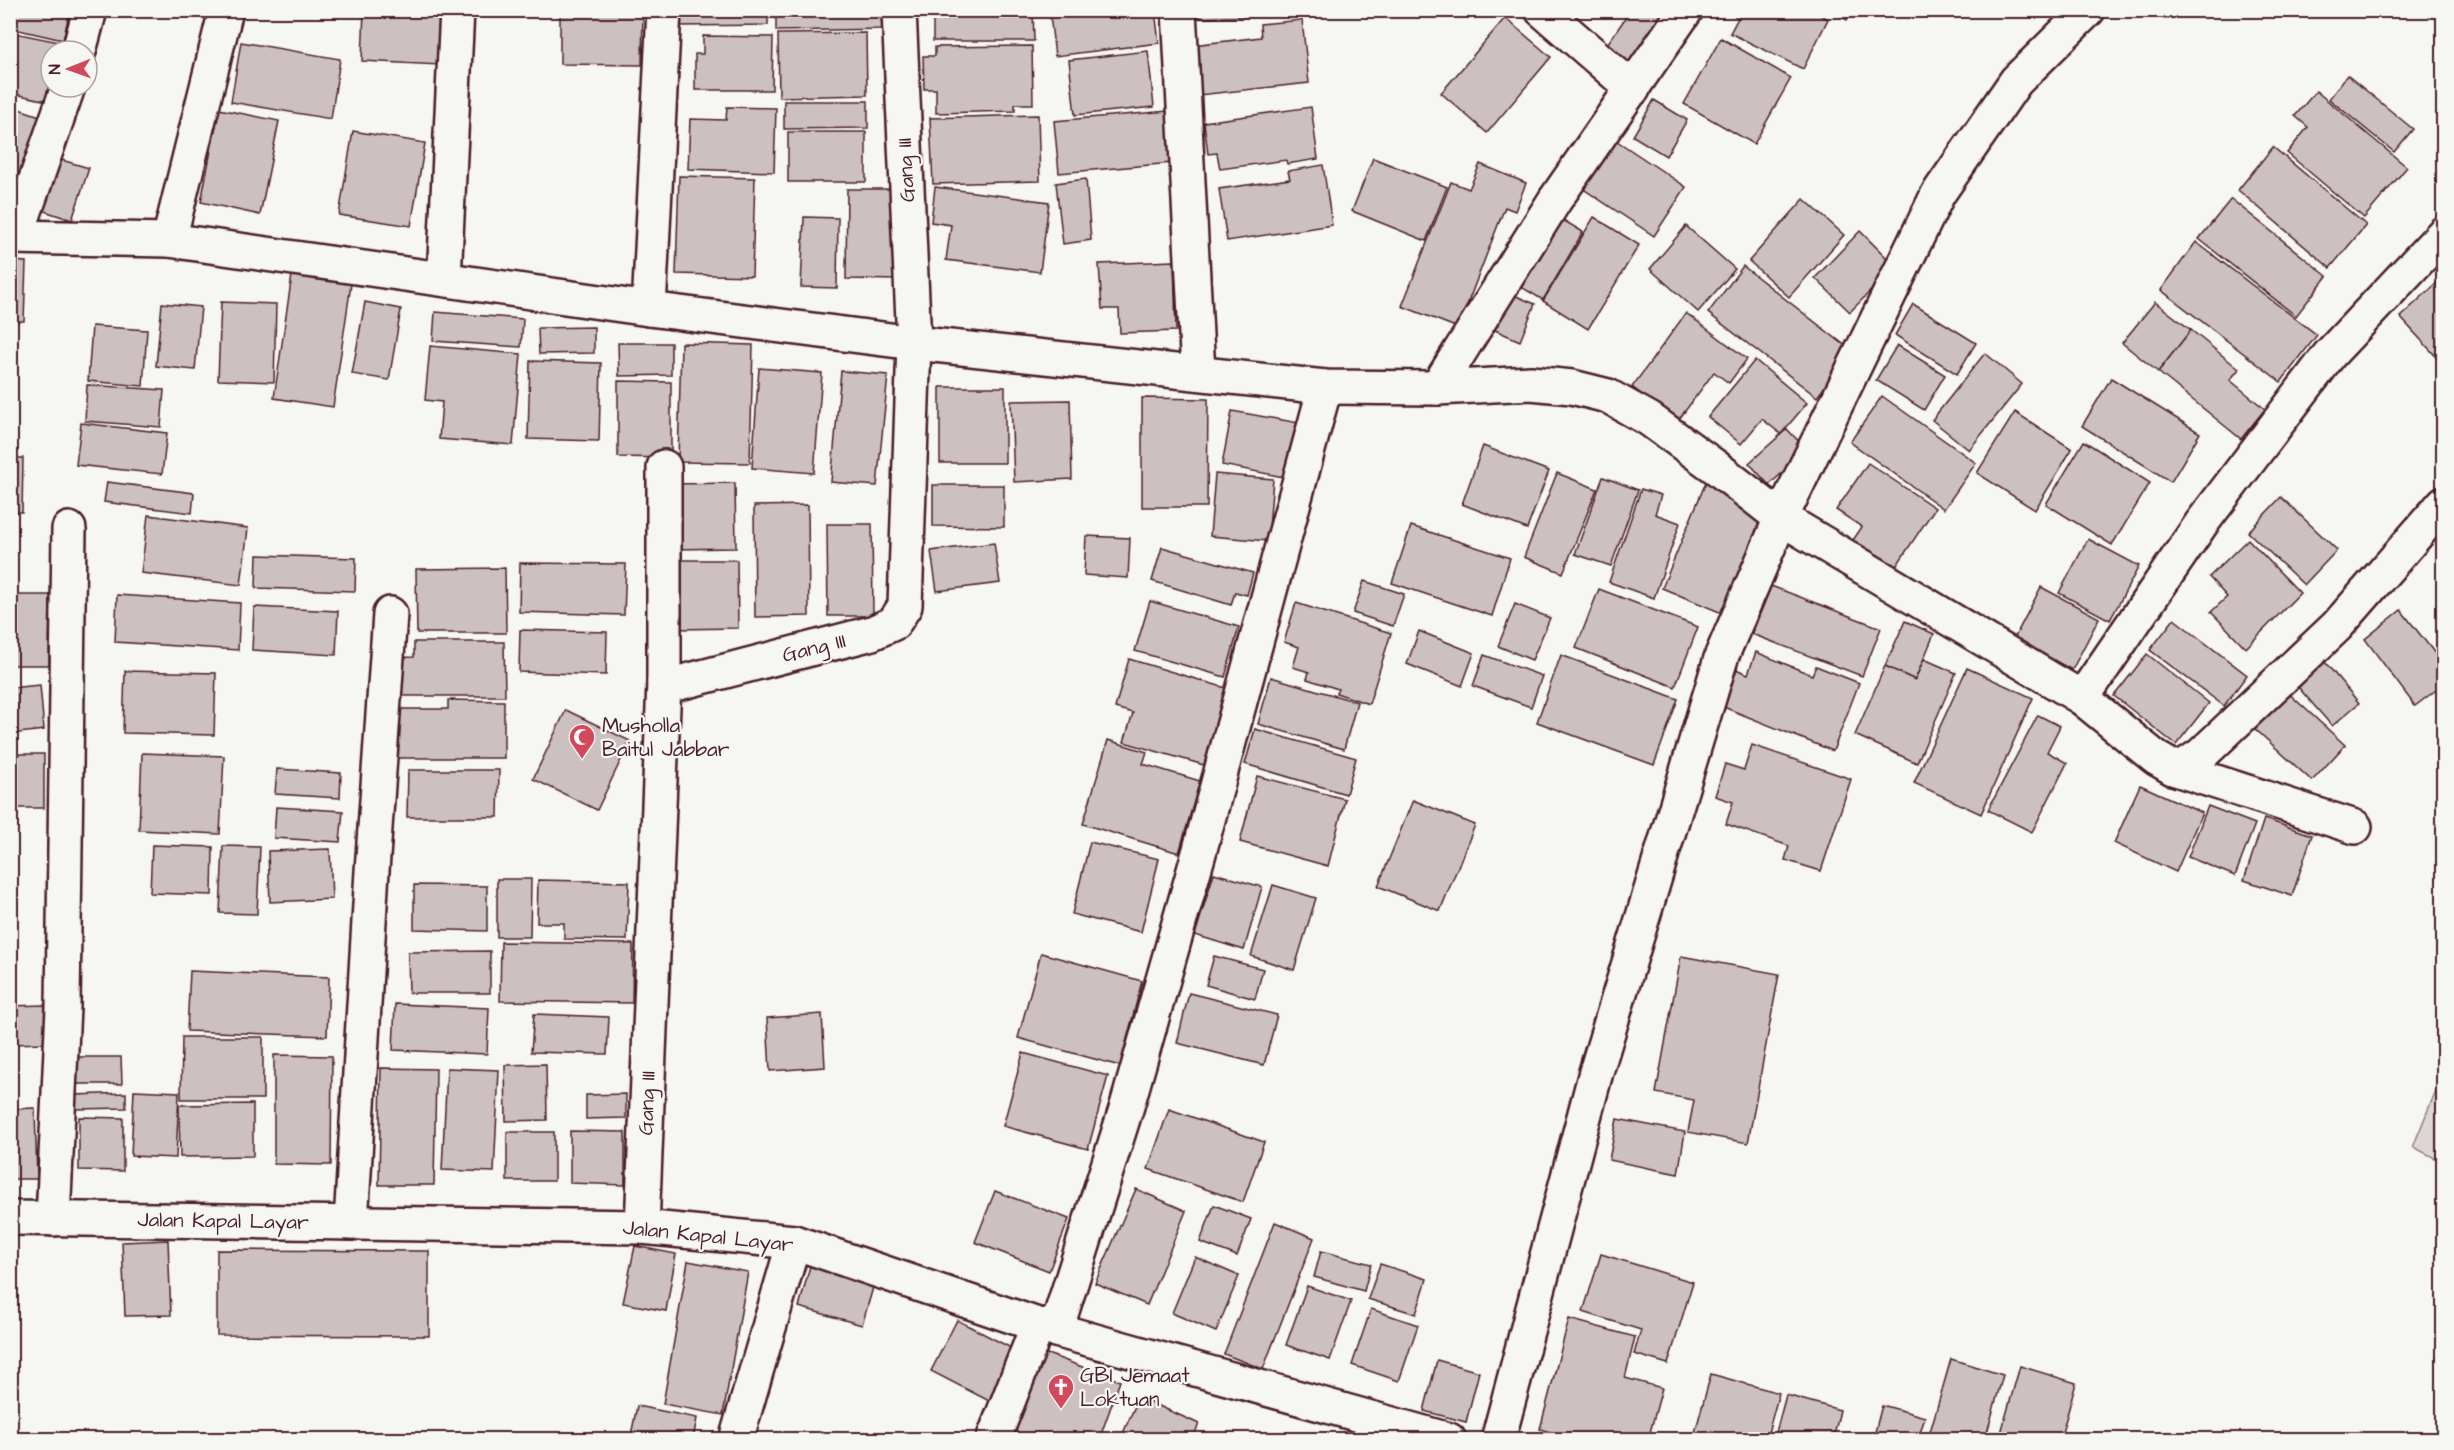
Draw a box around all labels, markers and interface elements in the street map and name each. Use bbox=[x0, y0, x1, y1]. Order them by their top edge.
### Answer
north arrow bbox=[39, 39, 99, 99]
text: N bbox=[44, 64, 66, 74]
street label: Gang III bbox=[890, 137, 924, 203]
street label: Gang III bbox=[779, 626, 849, 672]
place label: Musholla Baitul Jabbar bbox=[602, 711, 730, 764]
mosque icon: Musholla Baitul Jabbar bbox=[567, 722, 597, 760]
street label: Gang III bbox=[631, 1070, 665, 1136]
street label: Jalan Kapal Layar bbox=[137, 1205, 309, 1239]
street label: Jalan Kapal Layar bbox=[621, 1213, 795, 1261]
place label: GBI Jemaat Loktuan bbox=[1080, 1361, 1190, 1414]
church icon: GBI Jemaat Loktuan bbox=[1046, 1372, 1076, 1410]

